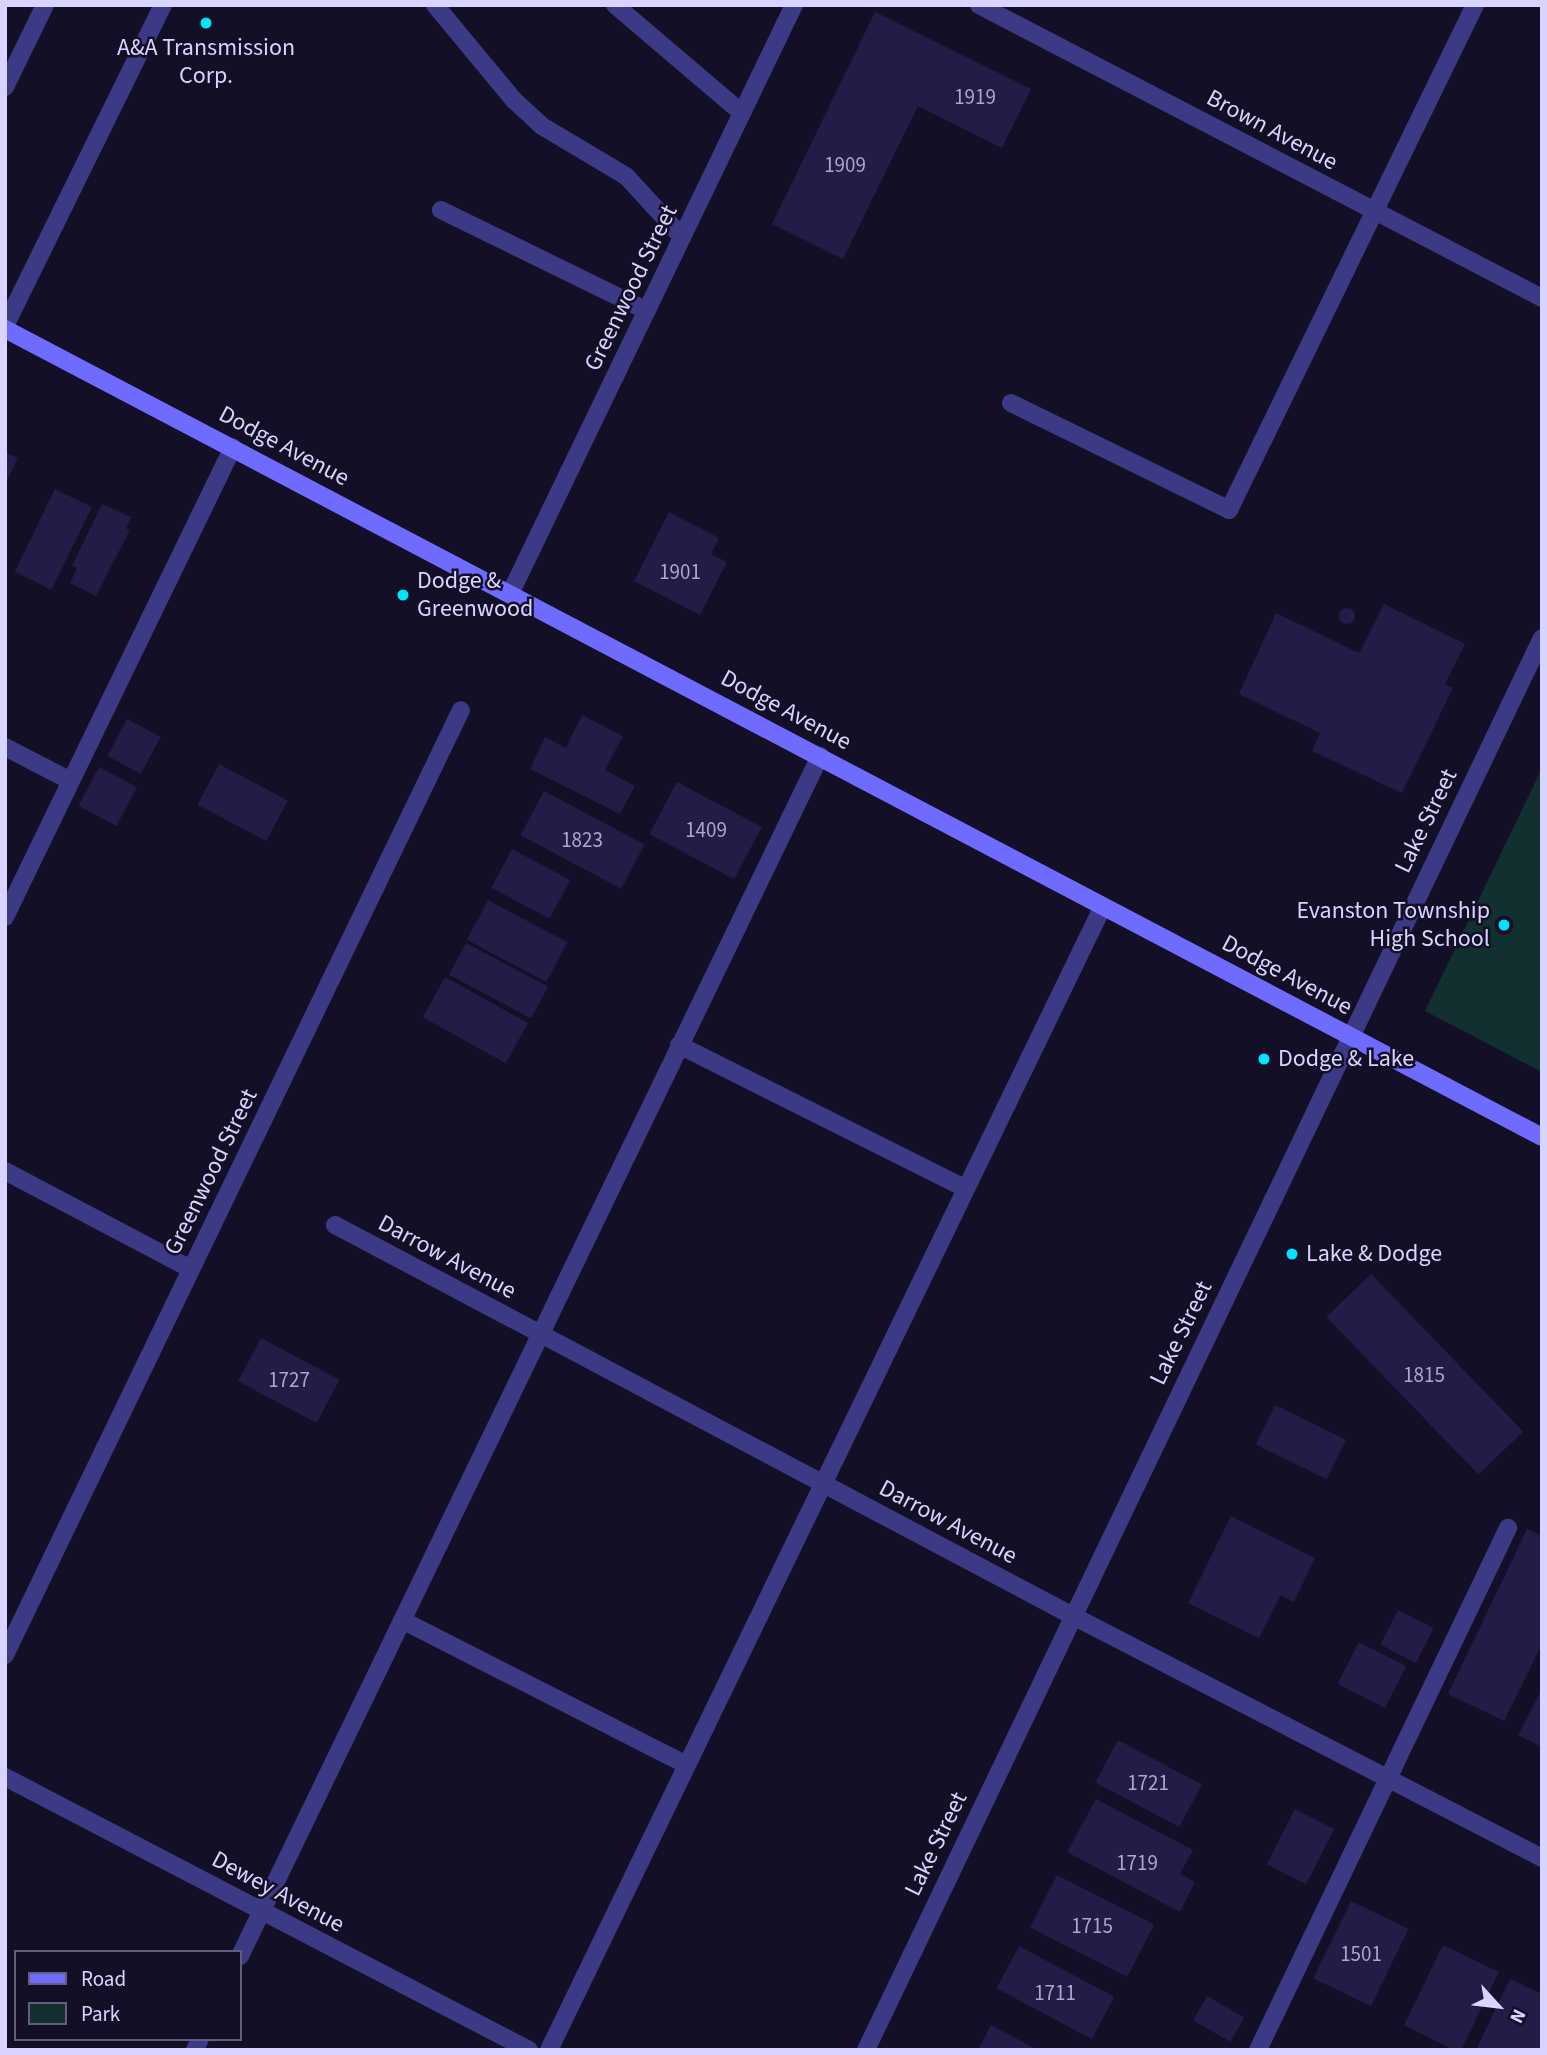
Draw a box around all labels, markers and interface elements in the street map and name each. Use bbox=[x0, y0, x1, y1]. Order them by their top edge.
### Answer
marker: A&A Transmission Corp. bbox=[198, 15, 214, 31]
place label: A&A Transmission Corp. bbox=[117, 34, 295, 90]
street label: Brown Avenue bbox=[1202, 83, 1342, 177]
house number: 1919 bbox=[954, 84, 996, 110]
house number: 1909 bbox=[824, 152, 866, 178]
street label: Greenwood Street bbox=[578, 200, 684, 376]
street label: Dodge Avenue bbox=[214, 400, 354, 492]
house number: 1901 bbox=[659, 559, 701, 585]
place label: Dodge & Greenwood bbox=[417, 567, 533, 623]
marker: Dodge & Greenwood bbox=[395, 587, 411, 603]
street label: Dodge Avenue bbox=[716, 664, 856, 756]
street label: Lake Street bbox=[1389, 764, 1463, 878]
house number: 1409 bbox=[685, 817, 727, 843]
house number: 1823 bbox=[561, 827, 603, 853]
place label: Evanston Township High School bbox=[1296, 897, 1490, 953]
marker: Evanston Township High School bbox=[1496, 917, 1512, 933]
street label: Dodge Avenue bbox=[1217, 929, 1357, 1021]
place label: Dodge & Lake bbox=[1278, 1045, 1414, 1073]
marker: Dodge & Lake bbox=[1256, 1051, 1272, 1067]
street label: Greenwood Street bbox=[158, 1084, 264, 1260]
street label: Darrow Avenue bbox=[373, 1209, 521, 1305]
place label: Lake & Dodge bbox=[1306, 1240, 1442, 1268]
marker: Lake & Dodge bbox=[1284, 1246, 1300, 1262]
street label: Lake Street bbox=[1144, 1276, 1218, 1390]
house number: 1815 bbox=[1403, 1362, 1445, 1388]
house number: 1727 bbox=[268, 1367, 310, 1393]
street label: Darrow Avenue bbox=[874, 1474, 1022, 1570]
house number: 1721 bbox=[1127, 1770, 1169, 1796]
street label: Lake Street bbox=[899, 1787, 973, 1901]
street label: Dewey Avenue bbox=[207, 1845, 349, 1939]
house number: 1719 bbox=[1116, 1850, 1158, 1876]
house number: 1715 bbox=[1071, 1913, 1113, 1939]
house number: 1501 bbox=[1340, 1941, 1382, 1967]
legend bbox=[14, 1950, 242, 2041]
text: Road bbox=[81, 1964, 126, 1994]
north arrow bbox=[1463, 1971, 1533, 2041]
house number: 1711 bbox=[1034, 1980, 1076, 2006]
text: Park bbox=[81, 1999, 120, 2029]
text: N bbox=[1502, 2004, 1532, 2028]

